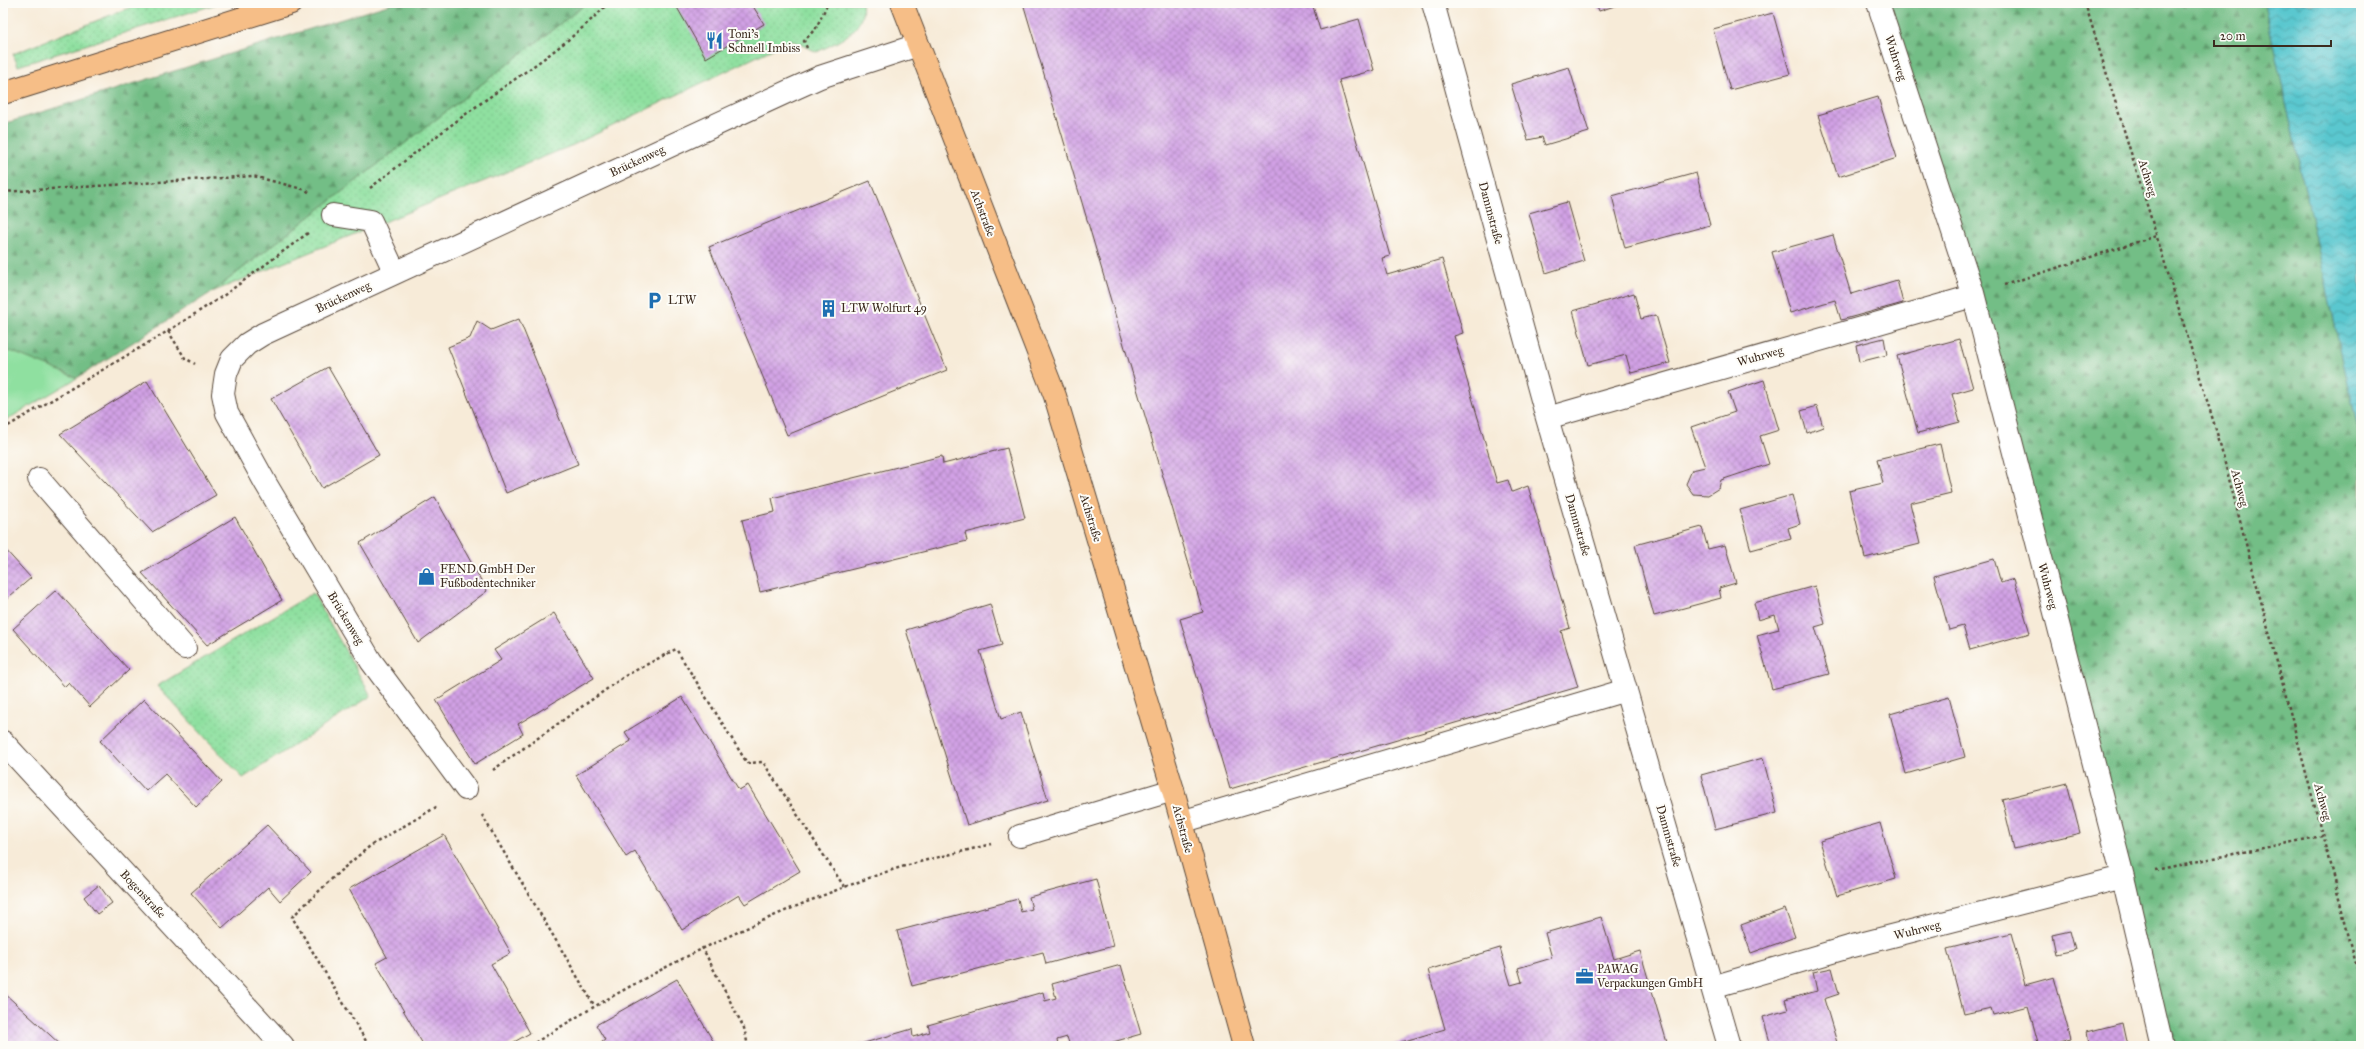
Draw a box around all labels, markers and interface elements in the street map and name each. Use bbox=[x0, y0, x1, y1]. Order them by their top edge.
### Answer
scale bar bbox=[2214, 22, 2331, 48]
place label: Toni's Schnell Imbiss bbox=[728, 27, 800, 55]
text: 20 m bbox=[2220, 29, 2246, 43]
restaurant icon: Toni's Schnell Imbiss bbox=[705, 31, 725, 51]
street label: Wuhrweg bbox=[1881, 33, 1910, 83]
street label: Brückenweg bbox=[607, 142, 668, 181]
street label: Achweg bbox=[2135, 157, 2160, 199]
street label: Dammstraße bbox=[1476, 180, 1506, 246]
street label: Achstraße bbox=[967, 187, 998, 238]
street label: Brückenweg bbox=[313, 278, 374, 317]
parking icon: LTW bbox=[645, 290, 665, 310]
place label: LTW bbox=[668, 293, 697, 307]
building icon: LTW Wolfurt 49 bbox=[818, 298, 838, 318]
place label: LTW Wolfurt 49 bbox=[841, 301, 927, 315]
street label: Wuhrweg bbox=[1735, 343, 1785, 370]
street label: Achweg bbox=[2227, 467, 2252, 509]
street label: Achstraße bbox=[1077, 491, 1105, 544]
street label: Dammstraße bbox=[1562, 492, 1594, 558]
street label: Wuhrweg bbox=[2034, 561, 2061, 611]
place label: FEND GmbH Der Fußbodentechniker bbox=[440, 562, 536, 590]
shop icon: FEND GmbH Der Fußbodentechniker bbox=[417, 566, 437, 586]
street label: Brückenweg bbox=[324, 589, 367, 648]
street label: Achweg bbox=[2310, 781, 2335, 823]
street label: Achstraße bbox=[1170, 802, 1196, 855]
street label: Dammstraße bbox=[1653, 803, 1685, 869]
street label: Bogenstraße bbox=[116, 867, 169, 922]
street label: Wuhrweg bbox=[1892, 917, 1942, 943]
place label: PAWAG Verpackungen GmbH bbox=[1596, 962, 1703, 991]
office icon: PAWAG Verpackungen GmbH bbox=[1574, 966, 1594, 986]

